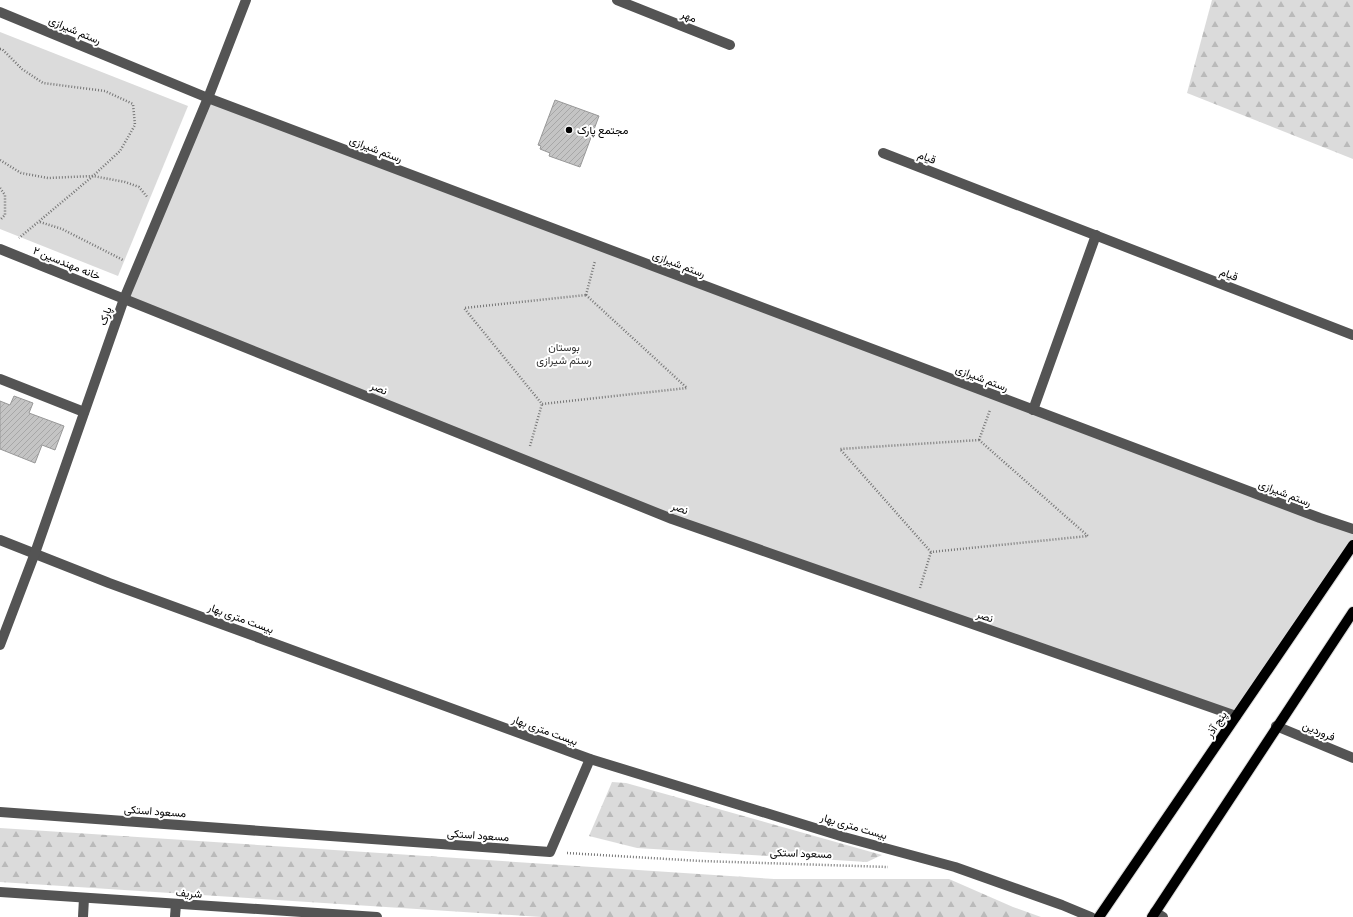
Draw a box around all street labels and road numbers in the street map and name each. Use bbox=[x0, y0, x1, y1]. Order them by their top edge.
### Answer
street label: مهر bbox=[678, 7, 699, 25]
street label: رستم شیرازی bbox=[46, 14, 103, 48]
street label: رستم شیرازی bbox=[347, 133, 404, 167]
street label: قیام bbox=[916, 148, 938, 168]
street label: خانه مهندسین ۲ bbox=[31, 244, 102, 283]
street label: رستم شیرازی bbox=[650, 248, 707, 282]
street label: قیام bbox=[1218, 265, 1240, 285]
street label: پارک bbox=[96, 305, 116, 327]
street label: رستم شیرازی bbox=[953, 362, 1010, 396]
street label: نصر bbox=[368, 379, 389, 398]
street label: رستم شیرازی bbox=[1256, 477, 1313, 511]
street label: نصر bbox=[669, 499, 690, 517]
street label: بیست متری بهار bbox=[205, 600, 275, 636]
street label: نصر bbox=[974, 607, 995, 625]
street label: پنج آذر bbox=[1202, 709, 1231, 741]
street label: بیست متری بهار bbox=[509, 712, 579, 748]
street label: فروردین bbox=[1301, 719, 1337, 744]
street label: مسعود استکی bbox=[123, 803, 187, 820]
street label: بیست متری بهار bbox=[818, 810, 889, 842]
street label: مسعود استکی bbox=[446, 827, 510, 844]
street label: مسعود استکی bbox=[770, 846, 832, 861]
street label: شریف bbox=[175, 886, 203, 901]

